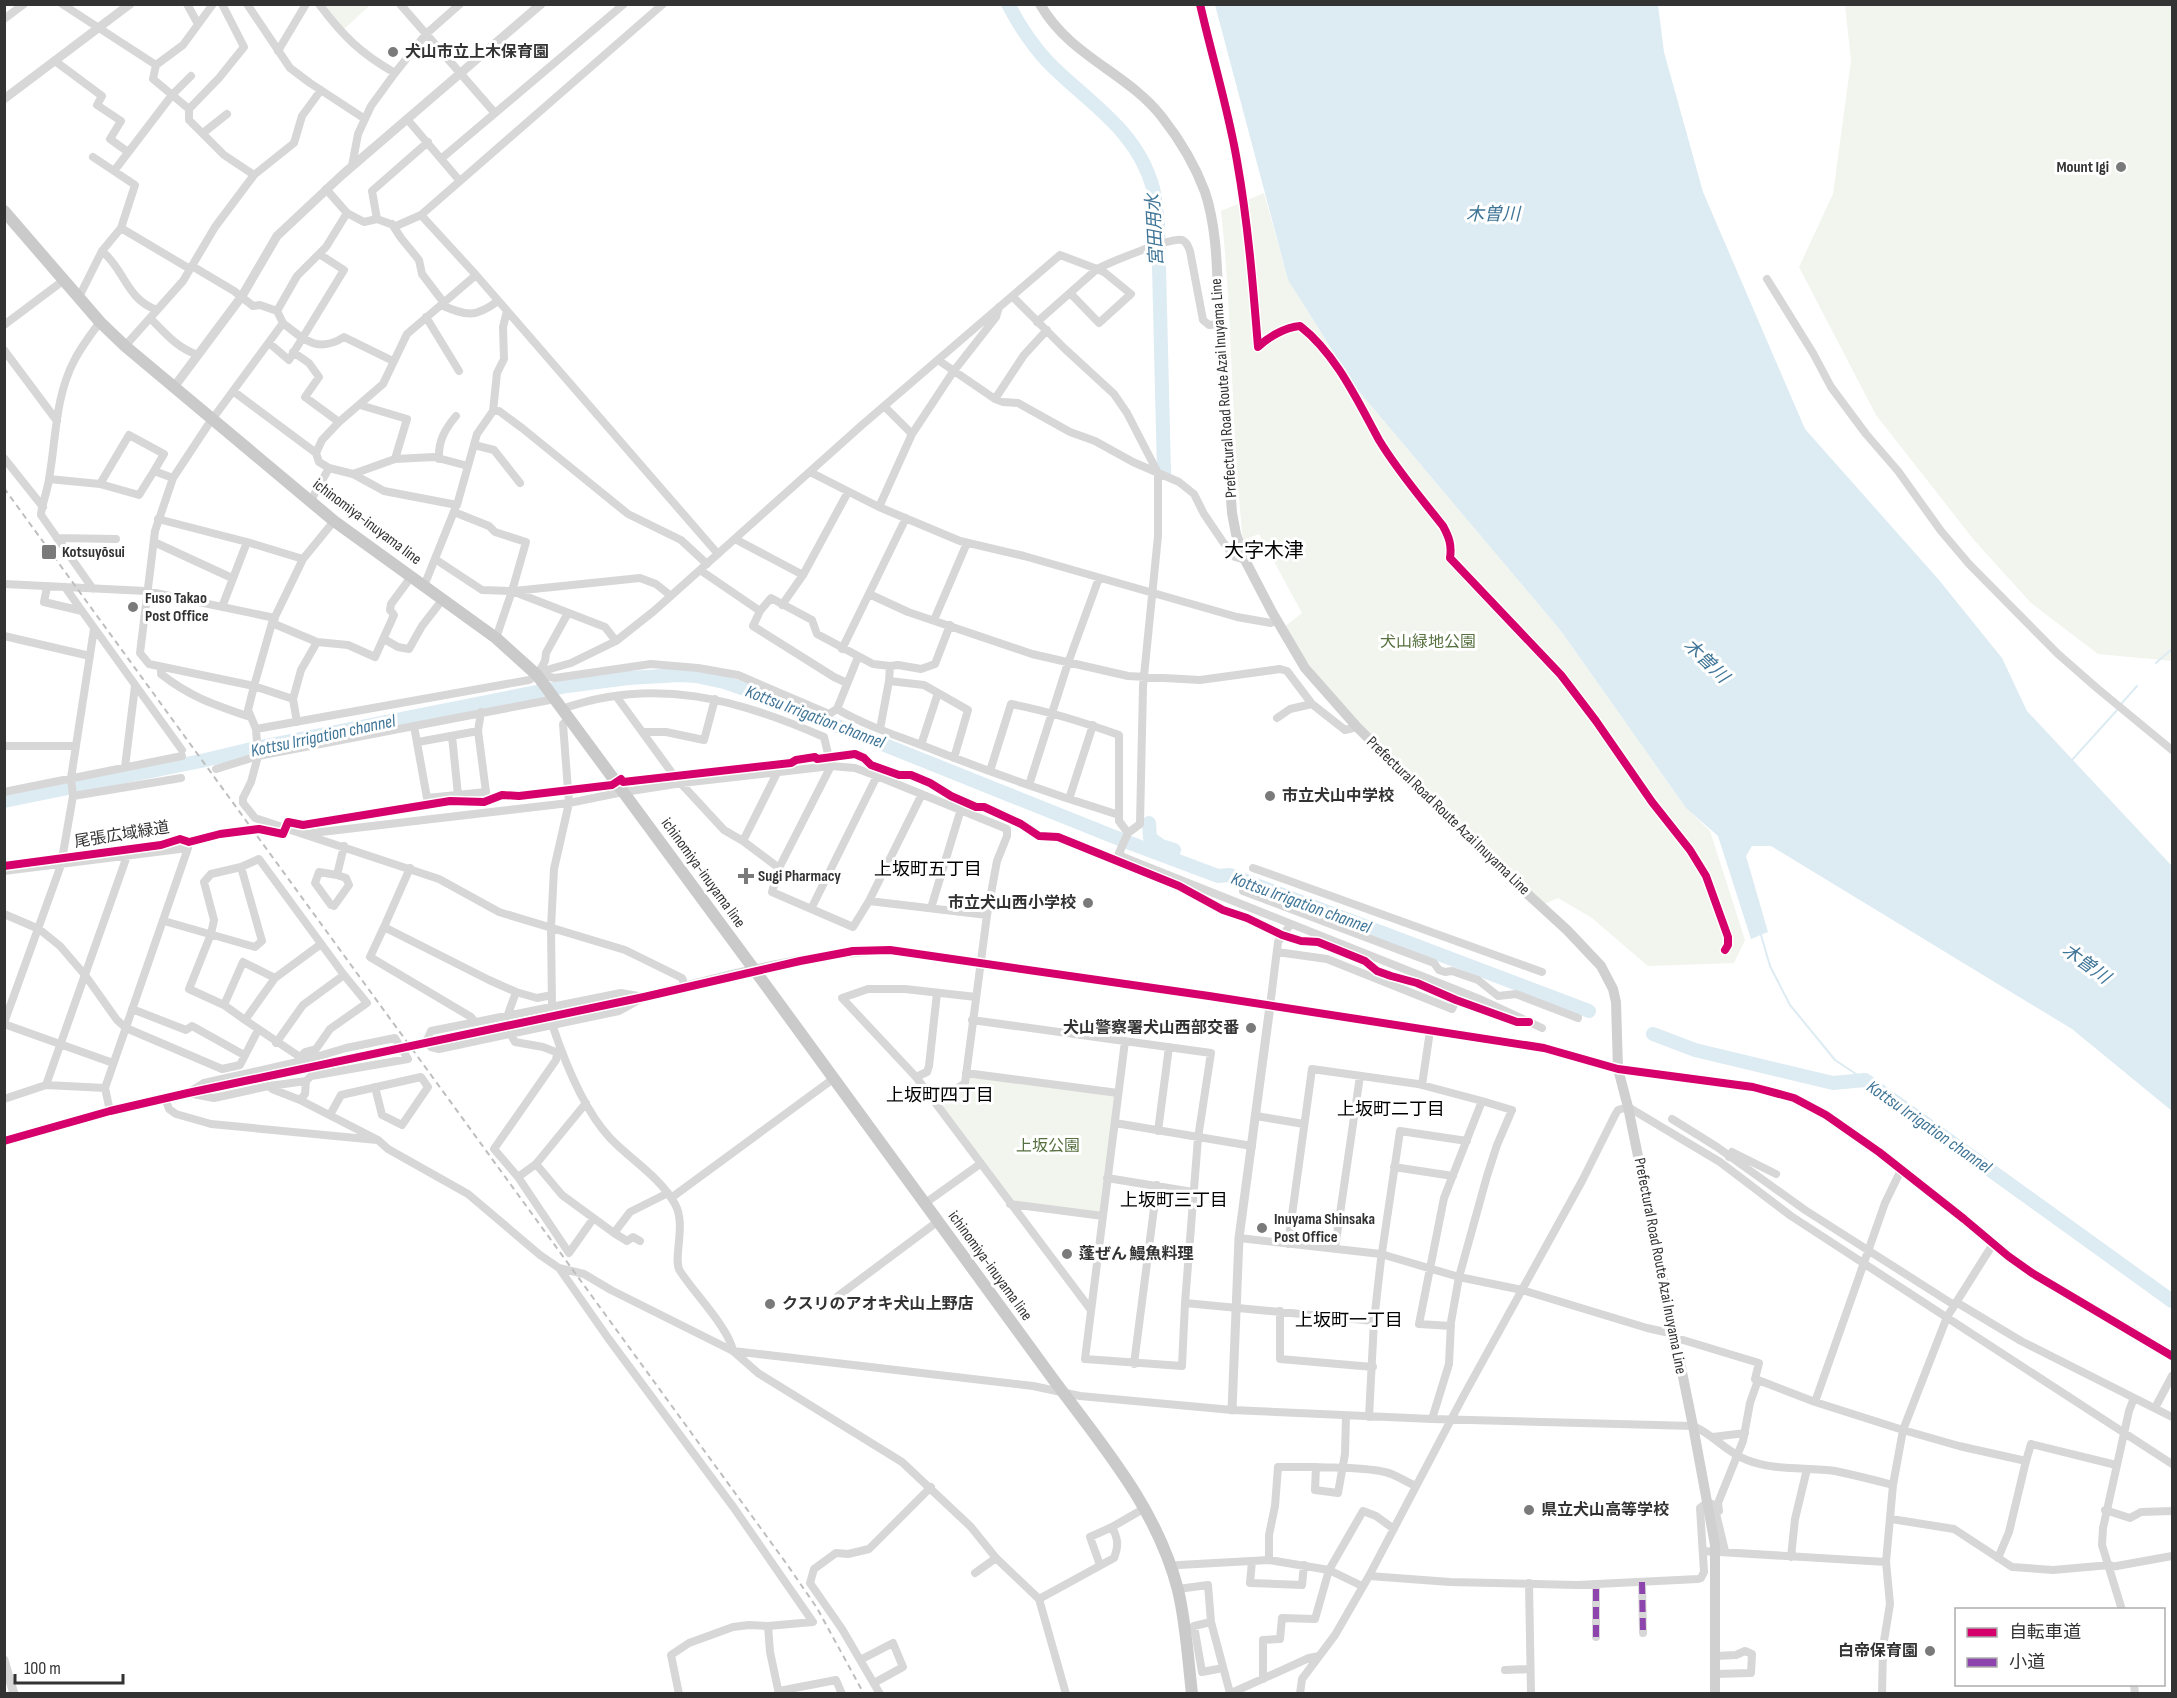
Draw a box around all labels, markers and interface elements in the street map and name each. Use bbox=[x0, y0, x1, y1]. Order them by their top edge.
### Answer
place label: 犬山市立上木保育園 bbox=[405, 43, 549, 62]
marker: 犬山市立上木保育園 bbox=[386, 45, 400, 59]
place label: Mount Igi bbox=[2056, 158, 2109, 177]
marker: Mount Igi bbox=[2114, 160, 2128, 174]
water label: 宮田用水 bbox=[1143, 192, 1167, 267]
water label: 木曽川 bbox=[1466, 204, 1522, 225]
street label: Prefectural Road Route Azai Inuyama Line bbox=[1207, 278, 1241, 498]
street label: ichinomiya-inuyama line bbox=[309, 475, 425, 569]
district label: 大字木津 bbox=[1224, 539, 1304, 563]
marker: Kotsuyōsui bbox=[40, 543, 58, 561]
place label: Kotsuyōsui bbox=[62, 543, 125, 562]
place label: Fuso Takao Post Office bbox=[145, 589, 209, 626]
marker: Fuso Takao Post Office bbox=[126, 600, 140, 614]
park label: 犬山緑地公園 bbox=[1380, 633, 1476, 652]
water label: 木曽川 bbox=[1679, 635, 1734, 689]
water label: Kottsu Irrigation channel bbox=[742, 681, 888, 753]
water label: Kottsu Irrigation channel bbox=[249, 710, 398, 762]
street label: Prefectural Road Route Azai Inuyama Line bbox=[1362, 733, 1534, 899]
place label: 市立犬山中学校 bbox=[1282, 787, 1394, 806]
marker: 市立犬山中学校 bbox=[1263, 789, 1277, 803]
street label: ichinomiya-inuyama line bbox=[657, 814, 749, 932]
street label: 尾張広域緑道 bbox=[73, 818, 171, 852]
district label: 上坂町五丁目 bbox=[874, 859, 982, 880]
place label: Sugi Pharmacy bbox=[758, 867, 841, 886]
water label: Kottsu Irrigation channel bbox=[1228, 868, 1374, 938]
marker: Sugi Pharmacy bbox=[739, 869, 753, 883]
place label: 市立犬山西小学校 bbox=[948, 894, 1076, 913]
marker: 市立犬山西小学校 bbox=[1081, 896, 1095, 910]
water label: 木曽川 bbox=[2058, 940, 2116, 990]
place label: 犬山警察署犬山西部交番 bbox=[1063, 1019, 1239, 1038]
marker: 犬山警察署犬山西部交番 bbox=[1244, 1021, 1258, 1035]
water label: Kottsu Irrigation channel bbox=[1863, 1076, 1996, 1178]
district label: 上坂町四丁目 bbox=[886, 1085, 994, 1106]
district label: 上坂町二丁目 bbox=[1337, 1099, 1445, 1120]
park label: 上坂公園 bbox=[1016, 1137, 1080, 1156]
street label: Prefectural Road Route Azai Inuyama Line bbox=[1630, 1156, 1690, 1376]
district label: 上坂町三丁目 bbox=[1120, 1190, 1228, 1211]
street label: ichinomiya-inuyama line bbox=[944, 1207, 1036, 1325]
place label: Inuyama Shinsaka Post Office bbox=[1274, 1210, 1375, 1247]
marker: Inuyama Shinsaka Post Office bbox=[1255, 1221, 1269, 1235]
place label: 蓬ぜん 鰻魚料理 bbox=[1079, 1244, 1194, 1264]
marker: 蓬ぜん 鰻魚料理 bbox=[1060, 1247, 1074, 1261]
place label: クスリのアオキ犬山上野店 bbox=[782, 1295, 974, 1314]
marker: クスリのアオキ犬山上野店 bbox=[763, 1297, 777, 1311]
district label: 上坂町一丁目 bbox=[1295, 1310, 1403, 1331]
place label: 県立犬山高等学校 bbox=[1541, 1501, 1669, 1520]
marker: 県立犬山高等学校 bbox=[1522, 1503, 1536, 1517]
legend bbox=[1955, 1608, 2165, 1686]
text: 自転車道 bbox=[2009, 1622, 2081, 1643]
place label: 白帝保育園 bbox=[1838, 1642, 1918, 1661]
marker: 白帝保育園 bbox=[1923, 1644, 1937, 1658]
scale bar bbox=[15, 1647, 123, 1685]
text: 小道 bbox=[2009, 1652, 2045, 1673]
text: 100 m bbox=[24, 1658, 61, 1679]

